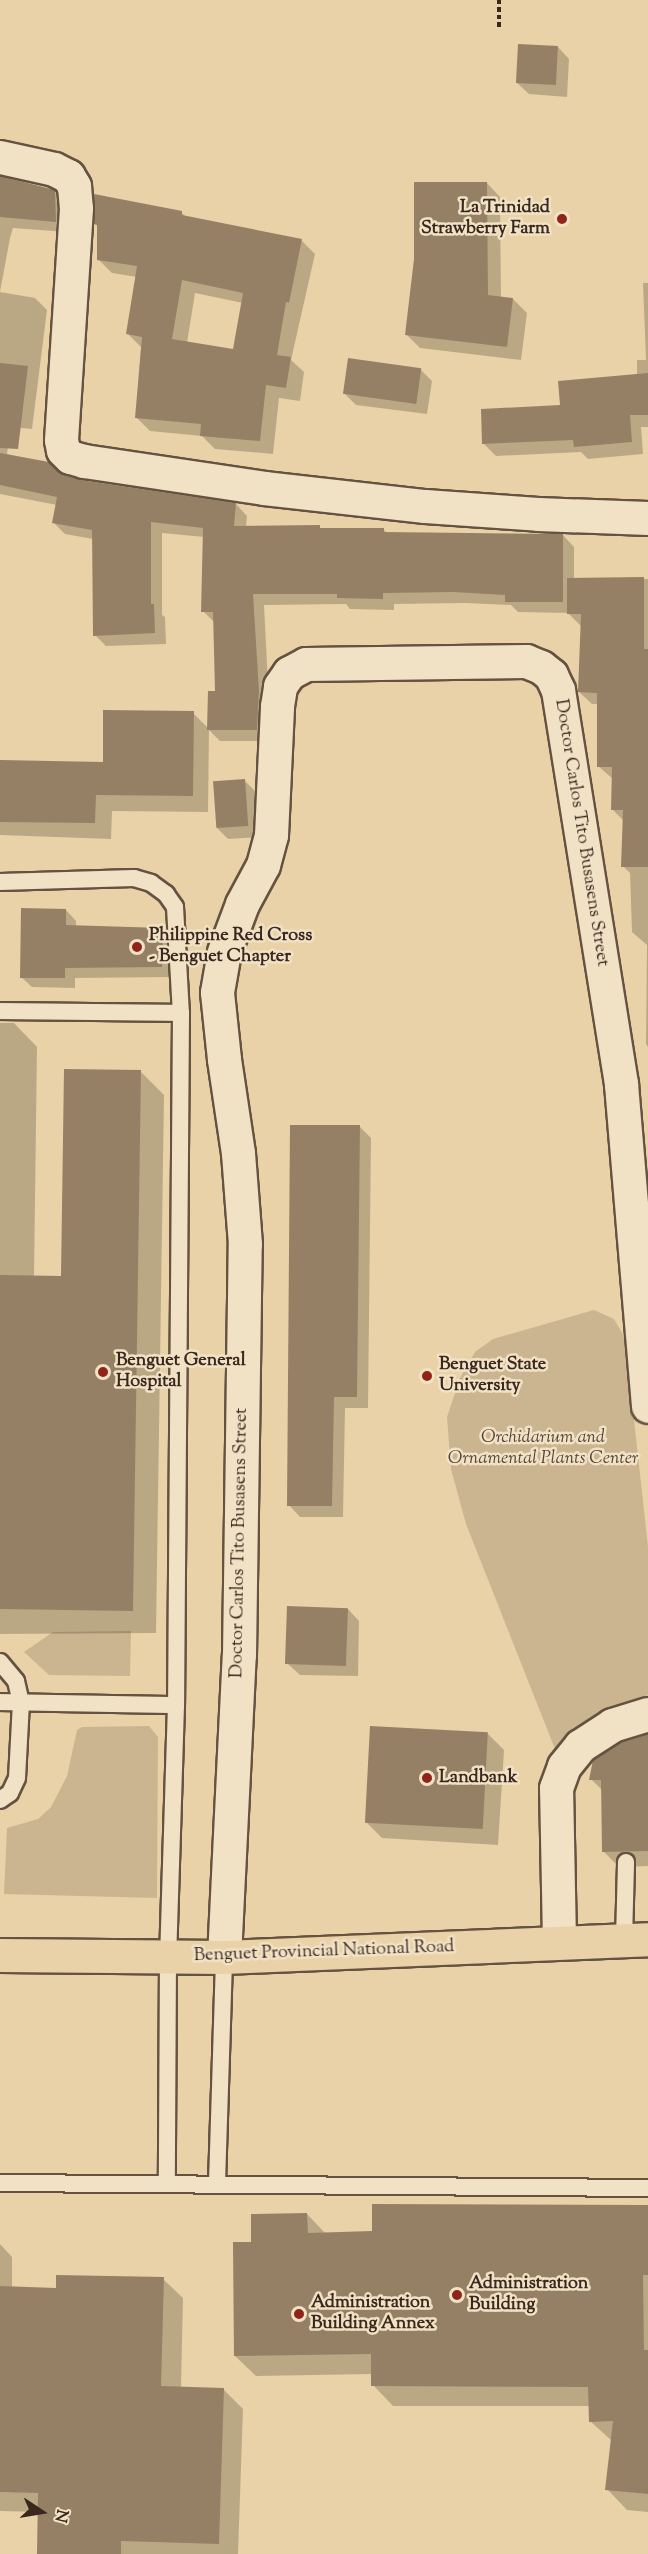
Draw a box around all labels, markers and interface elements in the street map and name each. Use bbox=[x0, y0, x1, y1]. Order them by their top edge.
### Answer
place label: La Trinidad Strawberry Farm bbox=[421, 198, 550, 240]
marker: La Trinidad Strawberry Farm bbox=[555, 212, 569, 226]
street label: Doctor Carlos Tito Busasens Street bbox=[549, 698, 613, 968]
place label: Philippine Red Cross - Benguet Chapter bbox=[149, 926, 312, 968]
marker: Philippine Red Cross - Benguet Chapter bbox=[130, 940, 144, 954]
place label: Benguet General Hospital bbox=[116, 1351, 246, 1394]
place label: Benguet State University bbox=[439, 1355, 546, 1398]
marker: Benguet General Hospital bbox=[94, 1363, 112, 1381]
marker: Benguet State University bbox=[420, 1369, 434, 1383]
street label: Doctor Carlos Tito Busasens Street bbox=[227, 1408, 253, 1678]
park label: Orchidarium and Ornamental Plants Center bbox=[448, 1428, 638, 1470]
place label: Landbank bbox=[439, 1767, 517, 1789]
marker: Landbank bbox=[420, 1771, 434, 1785]
street label: Benguet Provincial National Road bbox=[193, 1937, 455, 1967]
place label: Administration Building bbox=[469, 2274, 588, 2316]
marker: Administration Building bbox=[450, 2288, 464, 2302]
place label: Administration Building Annex bbox=[311, 2293, 435, 2336]
marker: Administration Building Annex bbox=[292, 2307, 306, 2321]
north arrow bbox=[12, 2482, 72, 2542]
text: N bbox=[48, 2507, 73, 2524]

